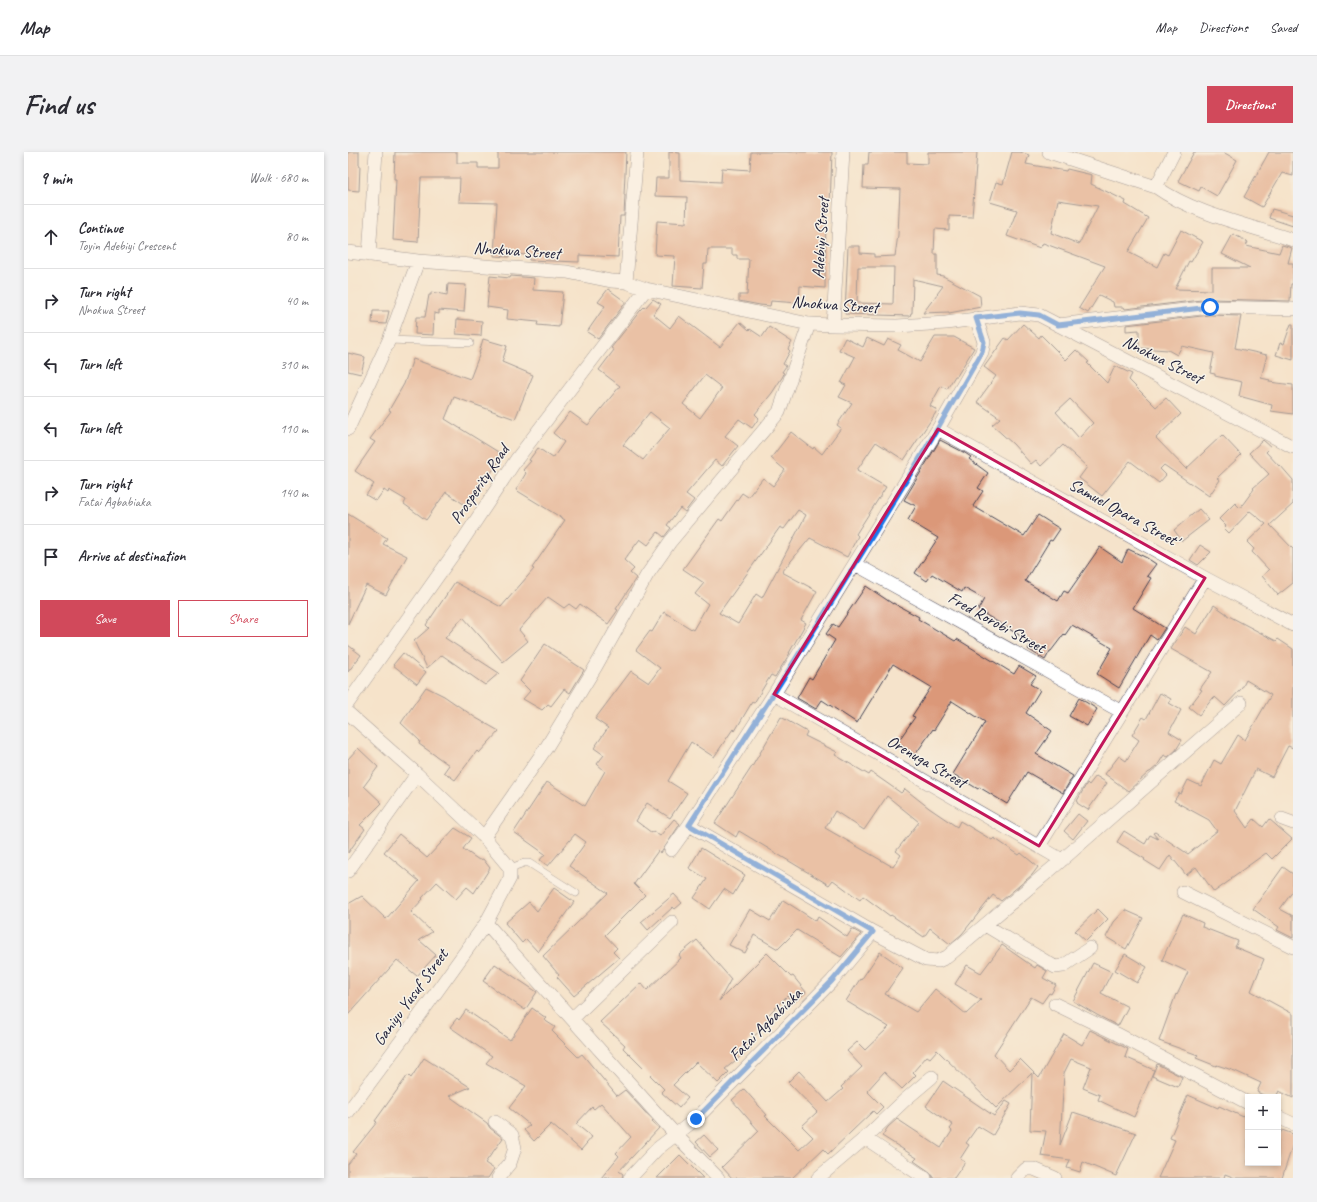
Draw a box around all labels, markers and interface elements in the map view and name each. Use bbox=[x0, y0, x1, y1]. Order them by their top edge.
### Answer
text: Map bbox=[20, 16, 50, 40]
text: Map bbox=[1156, 19, 1177, 36]
text: Directions bbox=[1199, 19, 1248, 36]
text: Saved bbox=[1270, 19, 1297, 36]
button: Directions bbox=[1207, 86, 1293, 123]
text: Find us bbox=[24, 87, 94, 122]
text: 9 min bbox=[40, 168, 72, 189]
text: Walk · 680 m bbox=[249, 170, 308, 186]
street label: Adebiyi Street bbox=[807, 194, 834, 279]
text: Continue bbox=[78, 219, 123, 238]
icon: ahead bbox=[40, 226, 62, 248]
text: 80 m bbox=[286, 229, 308, 245]
street label: Nnokwa Street bbox=[473, 237, 563, 264]
text: Toyin Adebiyi Crescent bbox=[78, 238, 175, 254]
text: Turn right bbox=[78, 283, 131, 302]
icon: right bbox=[40, 290, 62, 312]
street label: Nnokwa Street bbox=[791, 291, 881, 318]
text: 40 m bbox=[286, 293, 308, 309]
route start bbox=[1201, 298, 1219, 316]
text: Nnokwa Street bbox=[78, 302, 144, 318]
street label: Nnokwa Street bbox=[1119, 330, 1208, 390]
icon: left bbox=[40, 354, 62, 376]
text: Turn left bbox=[78, 355, 121, 374]
text: 310 m bbox=[280, 357, 308, 373]
icon: left bbox=[40, 418, 62, 440]
text: Turn left bbox=[78, 419, 121, 438]
text: 110 m bbox=[280, 421, 308, 437]
street label: Prosperity Road bbox=[445, 439, 515, 528]
street label: Samuel Opara Street' bbox=[1065, 474, 1185, 553]
text: Turn right bbox=[78, 475, 131, 494]
icon: right bbox=[40, 482, 62, 504]
text: 140 m bbox=[280, 485, 308, 501]
text: Fatai Agbabiaka bbox=[78, 494, 151, 510]
icon: arrive bbox=[40, 546, 62, 568]
text: Arrive at destination bbox=[78, 547, 185, 566]
street label: Fred Rorobi Street bbox=[944, 587, 1051, 659]
button: Save bbox=[40, 600, 170, 637]
button: Share bbox=[178, 600, 308, 637]
street label: Orenuga Street bbox=[883, 730, 972, 794]
street label: Ganiyu Yusuf Street bbox=[368, 943, 454, 1050]
street label: Fatai Agbabiaka bbox=[724, 982, 807, 1065]
map controls bbox=[1245, 1094, 1281, 1166]
button: + bbox=[1245, 1094, 1281, 1130]
route end bbox=[687, 1110, 705, 1128]
button: − bbox=[1245, 1130, 1281, 1166]

